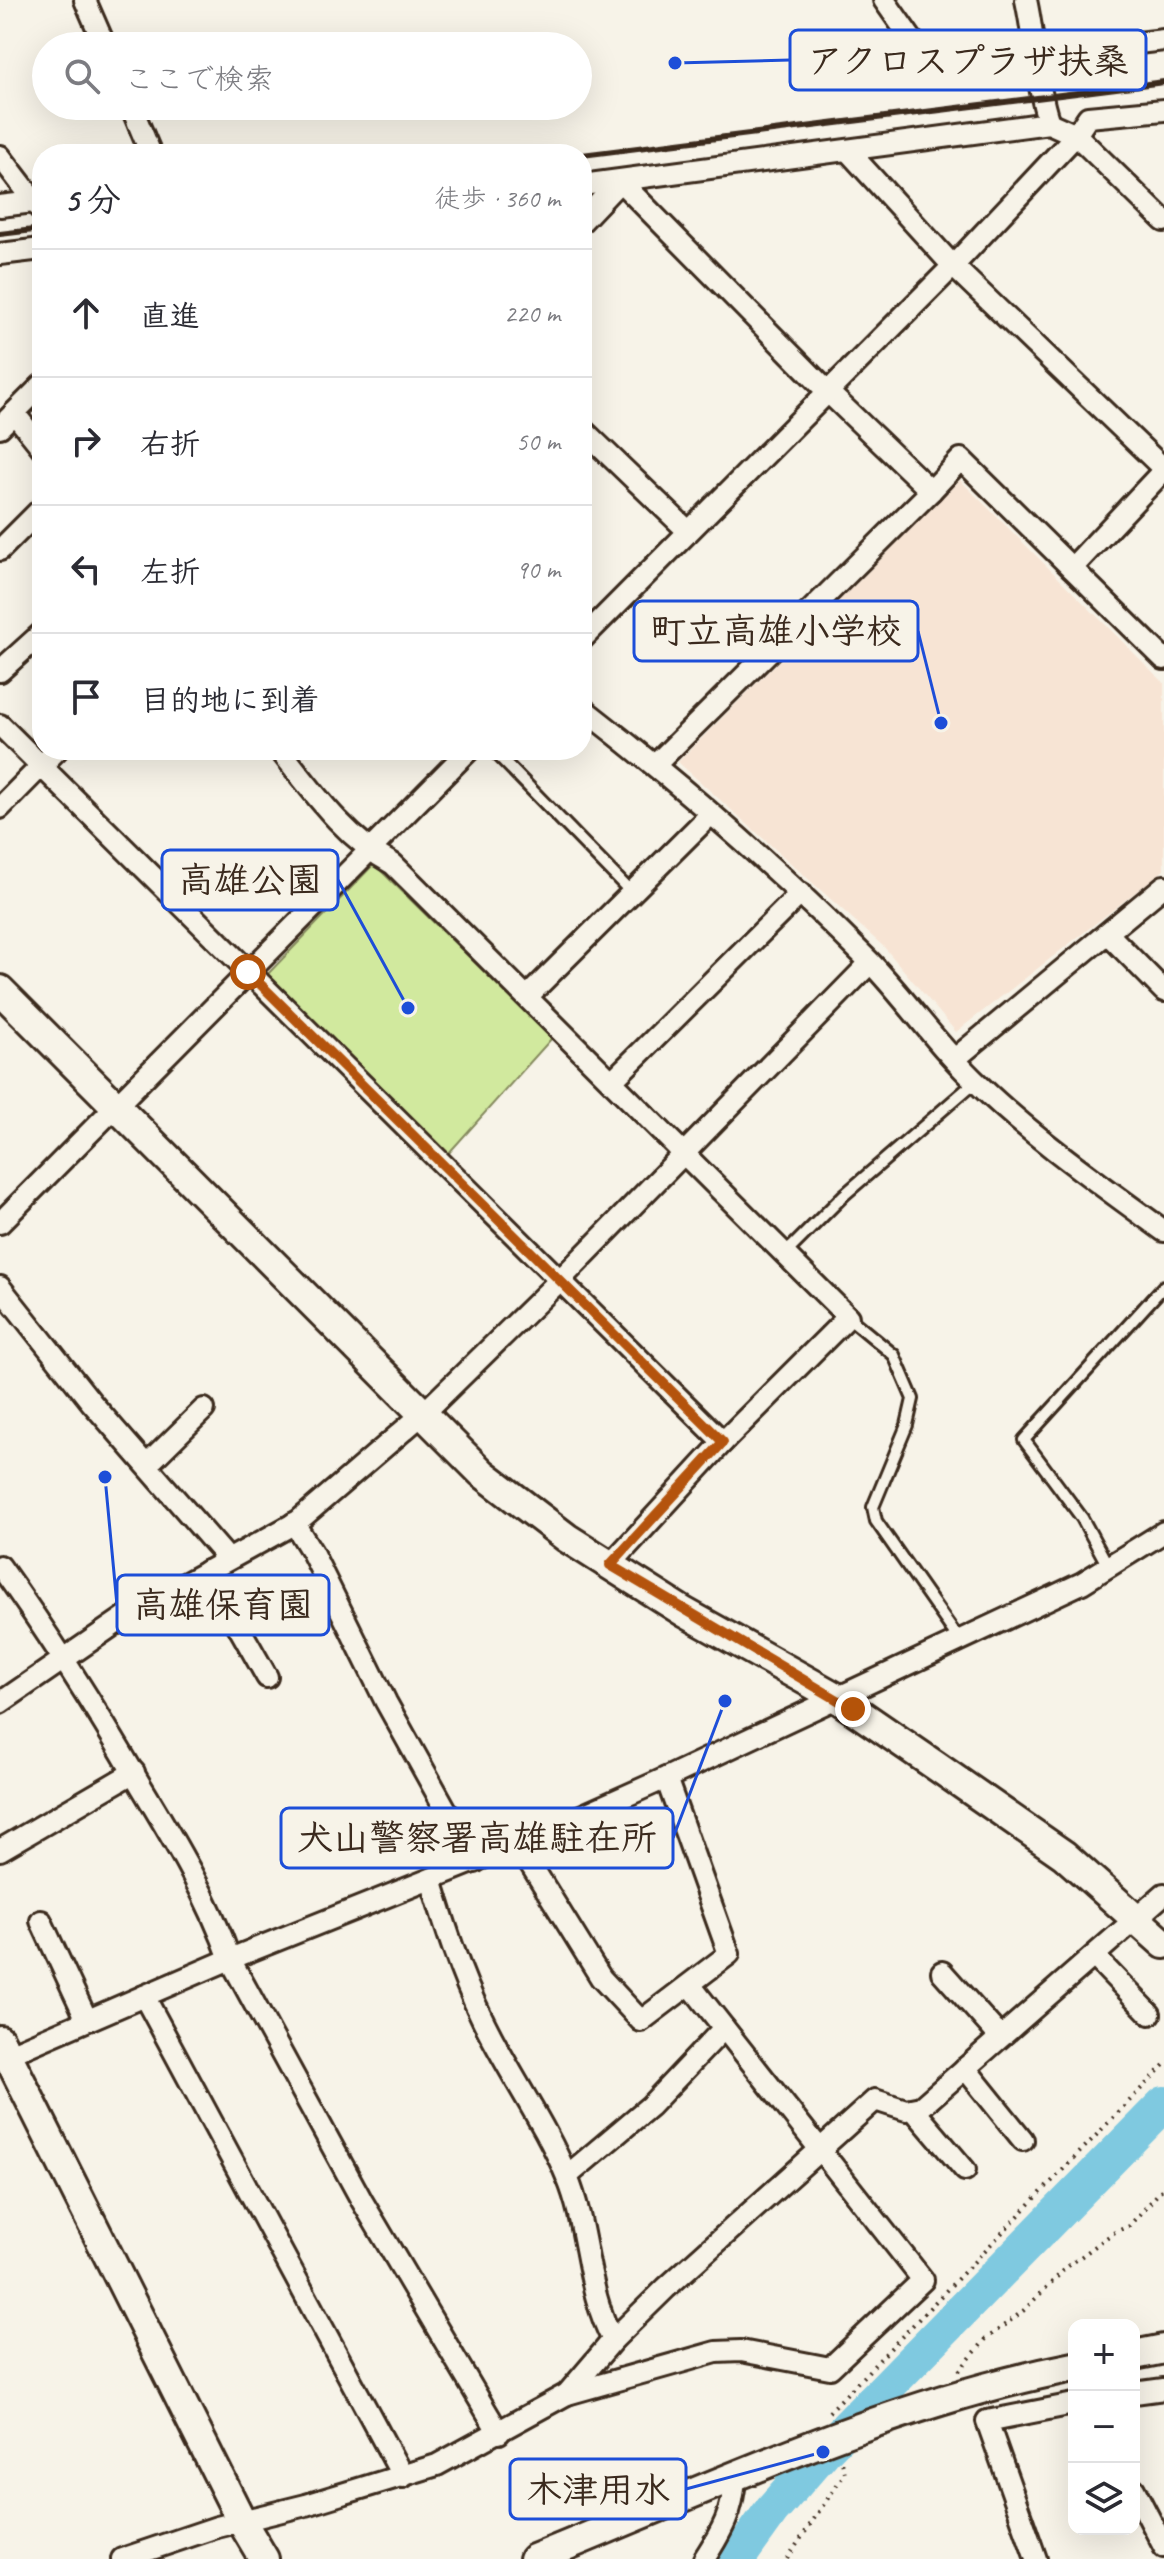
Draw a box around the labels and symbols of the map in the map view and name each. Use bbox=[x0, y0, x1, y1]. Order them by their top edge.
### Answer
callout: アクロスプラザ扶桑 bbox=[790, 30, 1146, 90]
text: アクロスプラザ扶桑 bbox=[807, 38, 1129, 84]
callout: 町立高雄小学校 bbox=[634, 601, 918, 661]
text: 町立高雄小学校 bbox=[650, 608, 902, 654]
callout: 高雄公園 bbox=[162, 850, 338, 910]
text: 高雄公園 bbox=[178, 857, 322, 903]
route start bbox=[230, 954, 266, 990]
callout: 高雄保育園 bbox=[117, 1575, 329, 1635]
text: 高雄保育園 bbox=[133, 1582, 313, 1628]
route end bbox=[835, 1691, 871, 1727]
callout: 犬山警察署高雄駐在所 bbox=[281, 1808, 673, 1868]
text: 犬山警察署高雄駐在所 bbox=[297, 1815, 657, 1861]
callout: 木津用水 bbox=[510, 2459, 686, 2519]
text: 木津用水 bbox=[526, 2467, 670, 2513]

